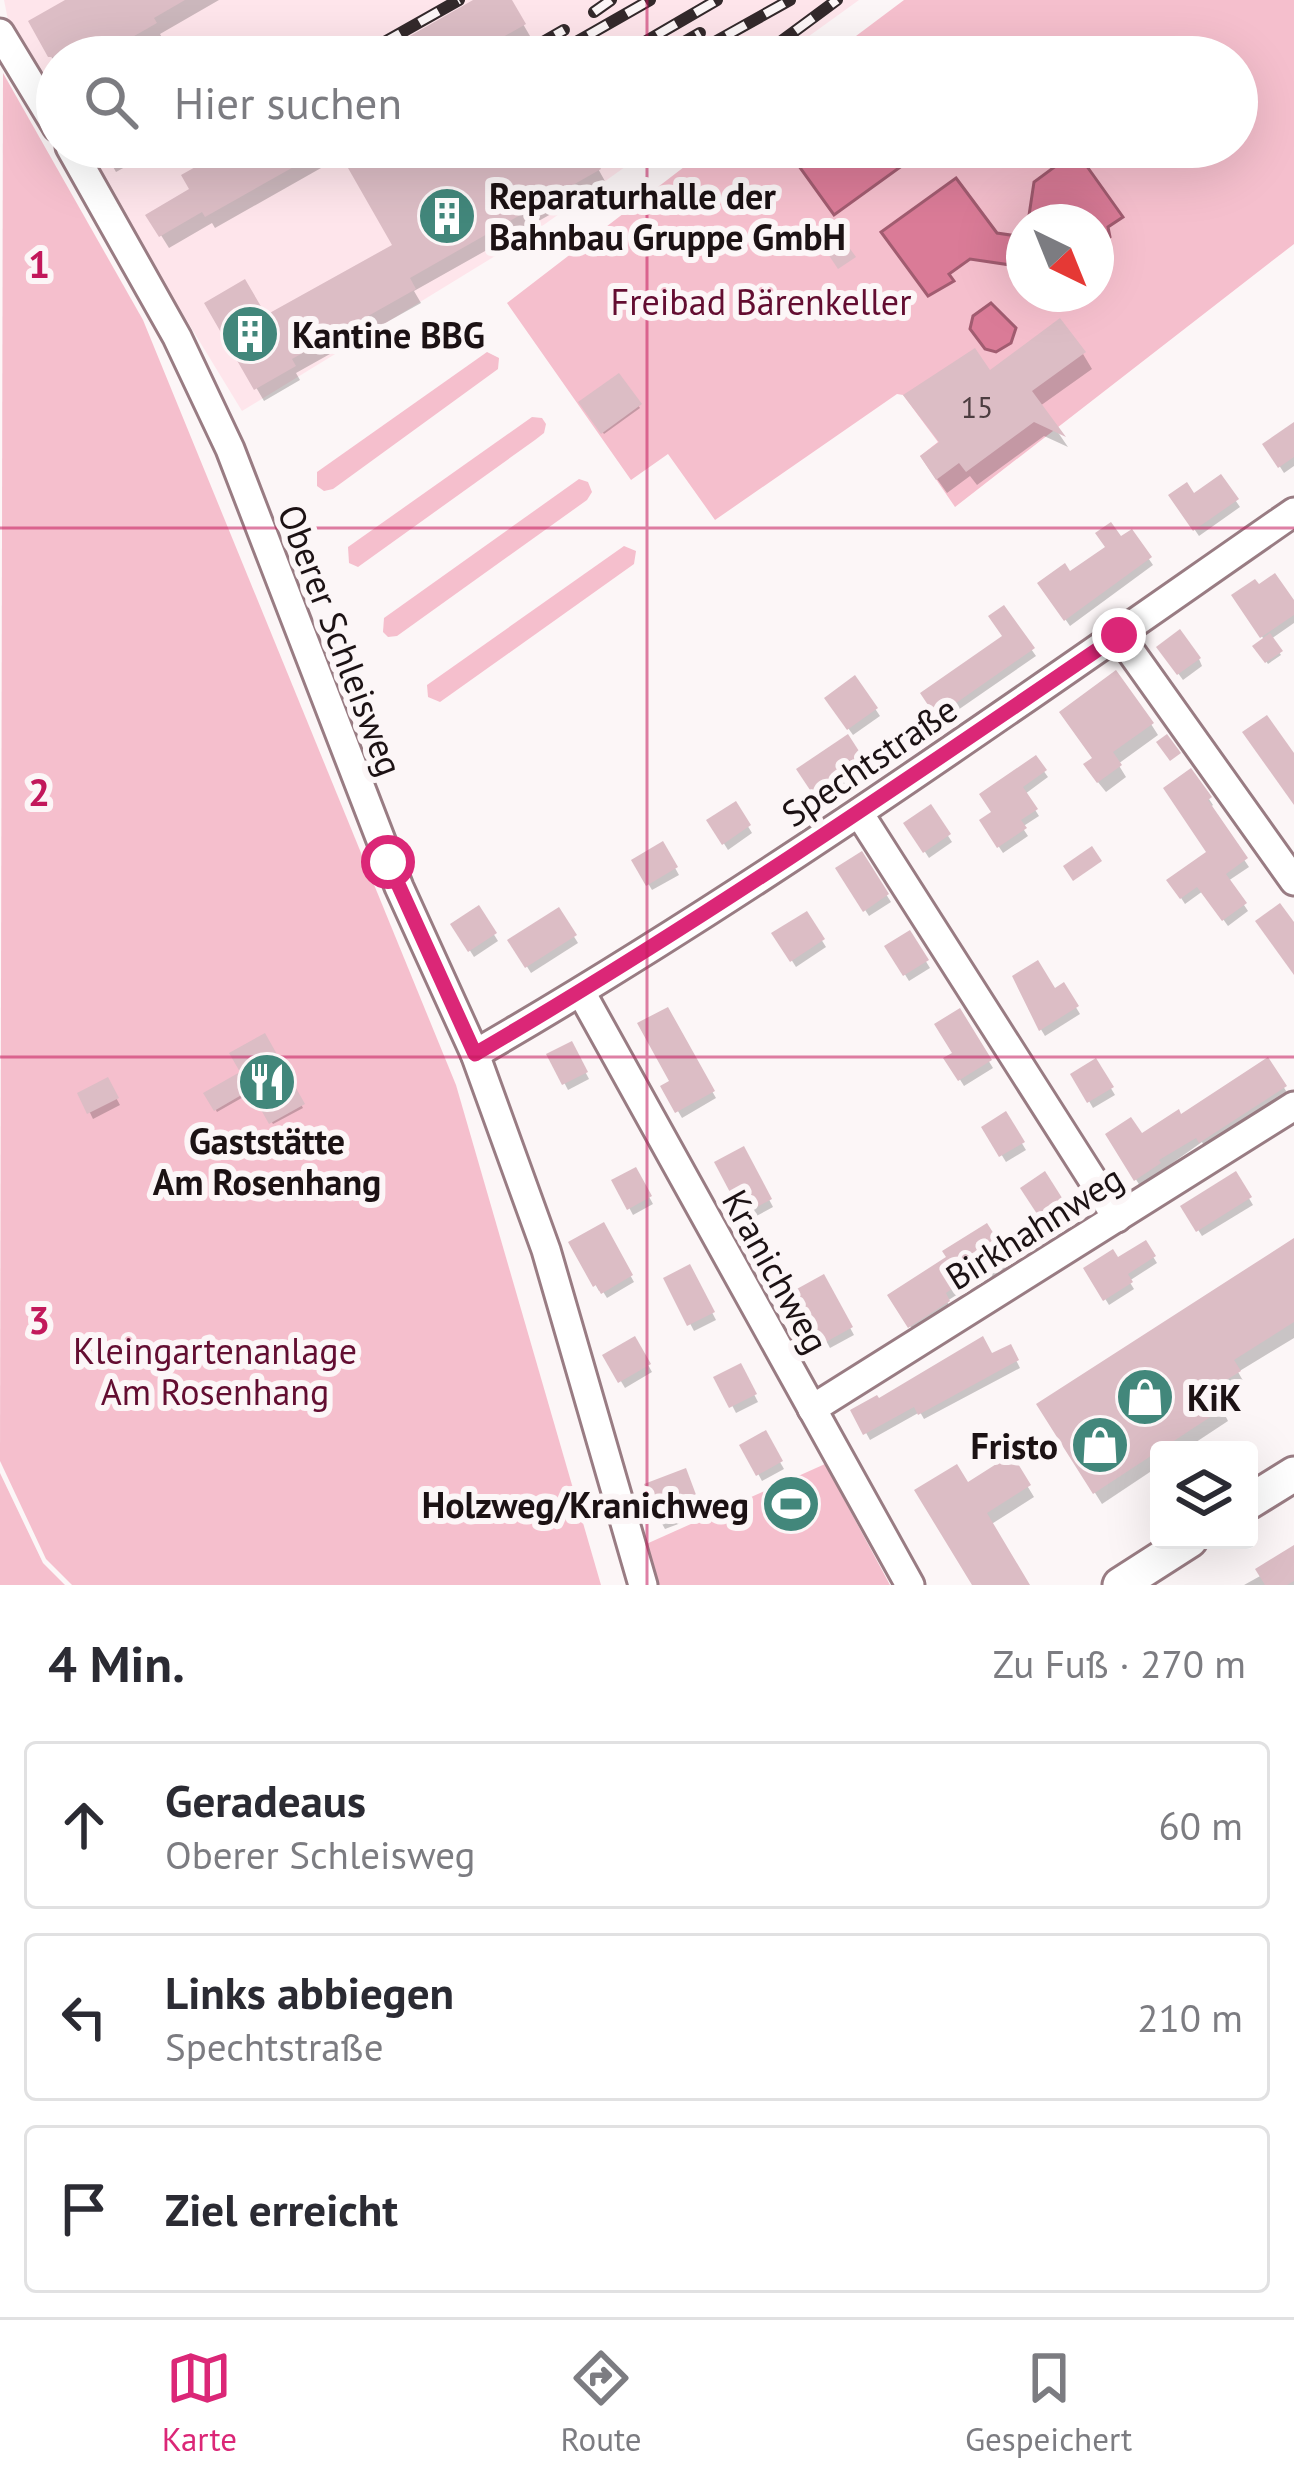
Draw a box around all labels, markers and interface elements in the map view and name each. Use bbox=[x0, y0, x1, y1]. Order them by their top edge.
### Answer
search box bbox=[36, 36, 1258, 168]
icon: search bbox=[78, 69, 144, 135]
text: Hier suchen bbox=[174, 73, 402, 131]
place label: Reparaturhalle der Bahnbau Gruppe GmbH bbox=[489, 172, 846, 260]
building icon: Reparaturhalle der Bahnbau Gruppe GmbH bbox=[416, 185, 478, 247]
north arrow bbox=[1006, 204, 1114, 312]
text: 1 bbox=[28, 238, 50, 289]
park label: Freibad Bärenkeller bbox=[611, 278, 911, 325]
building icon: Kantine BBG bbox=[219, 303, 281, 365]
place label: Kantine BBG bbox=[292, 311, 485, 358]
house number: 15 bbox=[961, 387, 993, 426]
street label: Oberer Schleisweg bbox=[268, 498, 414, 782]
route end bbox=[1092, 608, 1146, 662]
street label: Spechtstraße bbox=[772, 685, 966, 837]
text: 2 bbox=[28, 766, 50, 817]
route start bbox=[361, 835, 415, 889]
restaurant icon: Gaststätte Am Rosenhang bbox=[236, 1051, 298, 1113]
place label: Gaststätte Am Rosenhang bbox=[153, 1117, 381, 1205]
street label: Birkhahnweg bbox=[937, 1154, 1131, 1300]
street label: Kranichweg bbox=[712, 1181, 840, 1361]
text: 3 bbox=[28, 1294, 50, 1345]
park label: Kleingartenanlage Am Rosenhang bbox=[73, 1327, 357, 1415]
shop icon: KiK bbox=[1114, 1366, 1176, 1428]
place label: KiK bbox=[1187, 1374, 1241, 1421]
shop icon: Fristo bbox=[1069, 1414, 1131, 1476]
place label: Fristo bbox=[970, 1422, 1058, 1469]
map controls bbox=[1150, 1441, 1258, 1549]
button: layers bbox=[1150, 1441, 1258, 1549]
sports icon: Holzweg/Kranichweg bbox=[760, 1473, 822, 1535]
place label: Holzweg/Kranichweg bbox=[422, 1481, 749, 1528]
text: 4 Min. bbox=[48, 1630, 185, 1696]
text: Zu Fuß · 270 m bbox=[993, 1638, 1246, 1689]
text: Geradeaus bbox=[165, 1771, 366, 1829]
icon: ahead bbox=[51, 1792, 117, 1858]
text: 60 m bbox=[1158, 1800, 1243, 1851]
text: Oberer Schleisweg bbox=[165, 1829, 476, 1880]
text: Links abbiegen bbox=[165, 1963, 454, 2021]
icon: left bbox=[51, 1984, 117, 2050]
text: 210 m bbox=[1137, 1992, 1243, 2043]
text: Spechtstraße bbox=[165, 2021, 383, 2072]
icon: arrive bbox=[51, 2176, 117, 2242]
text: Ziel erreicht bbox=[165, 2180, 398, 2238]
tab: Karte bbox=[162, 2345, 237, 2460]
tab: Route bbox=[560, 2345, 642, 2460]
tab: Gespeichert bbox=[965, 2345, 1132, 2460]

